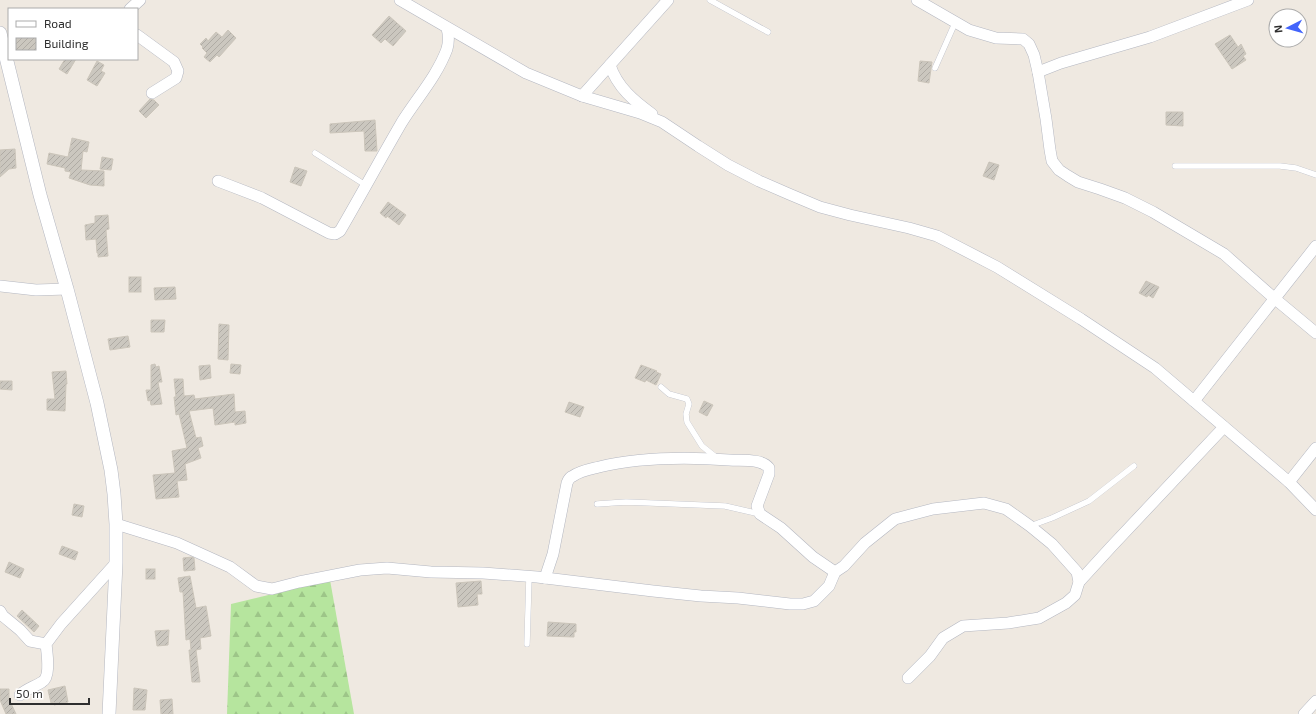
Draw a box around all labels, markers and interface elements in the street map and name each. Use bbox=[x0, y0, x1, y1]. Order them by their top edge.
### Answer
legend bbox=[8, 8, 138, 60]
north arrow bbox=[1268, 8, 1308, 48]
text: Road bbox=[44, 16, 72, 30]
text: N bbox=[1271, 24, 1284, 34]
text: Building bbox=[44, 36, 89, 50]
scale bar bbox=[10, 680, 89, 706]
text: 50 m bbox=[16, 686, 43, 700]

